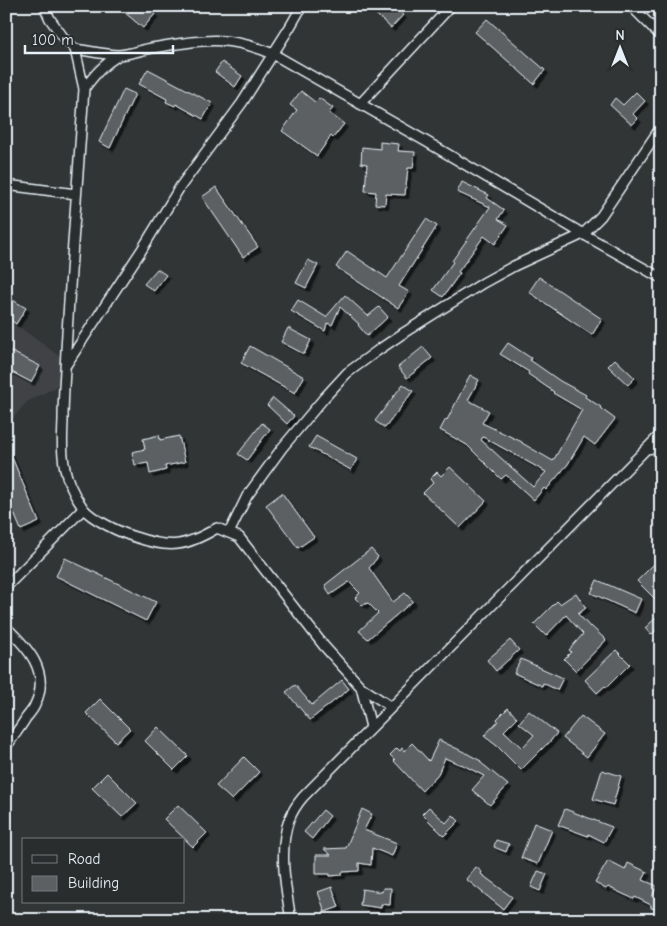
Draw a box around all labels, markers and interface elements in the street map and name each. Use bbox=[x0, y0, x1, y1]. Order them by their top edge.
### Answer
scale bar bbox=[25, 22, 172, 54]
north arrow bbox=[594, 22, 644, 72]
text: N bbox=[615, 27, 625, 44]
text: 100 m bbox=[32, 31, 74, 49]
legend bbox=[22, 838, 185, 904]
text: Road bbox=[68, 850, 100, 868]
text: Building bbox=[68, 874, 119, 892]

